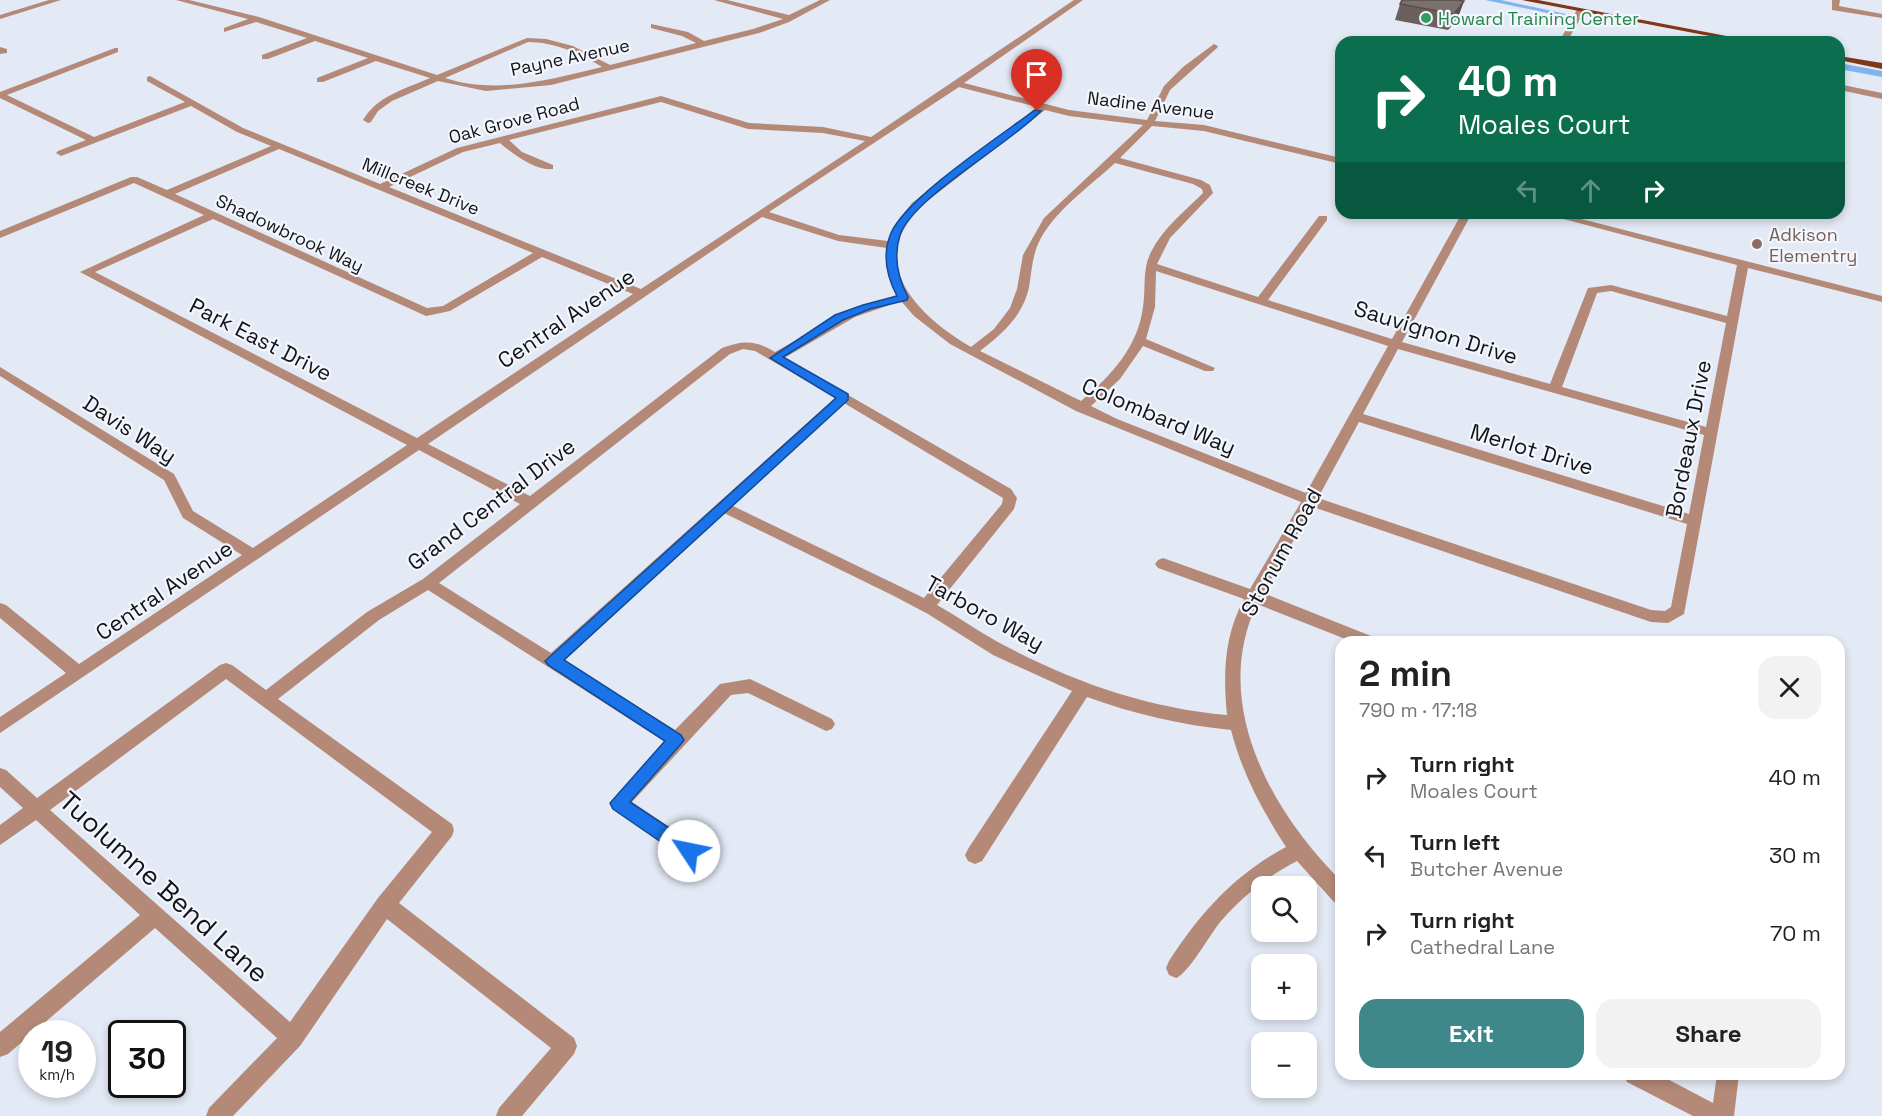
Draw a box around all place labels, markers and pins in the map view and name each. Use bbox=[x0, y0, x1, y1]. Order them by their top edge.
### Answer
place label: Howard Training Center bbox=[1438, 7, 1639, 30]
marker: Howard Training Center bbox=[1419, 11, 1433, 25]
pin bbox=[1011, 49, 1062, 111]
place label: Adkison Elementry bbox=[1769, 223, 1857, 267]
marker: Adkison Elementry bbox=[1750, 237, 1764, 251]

